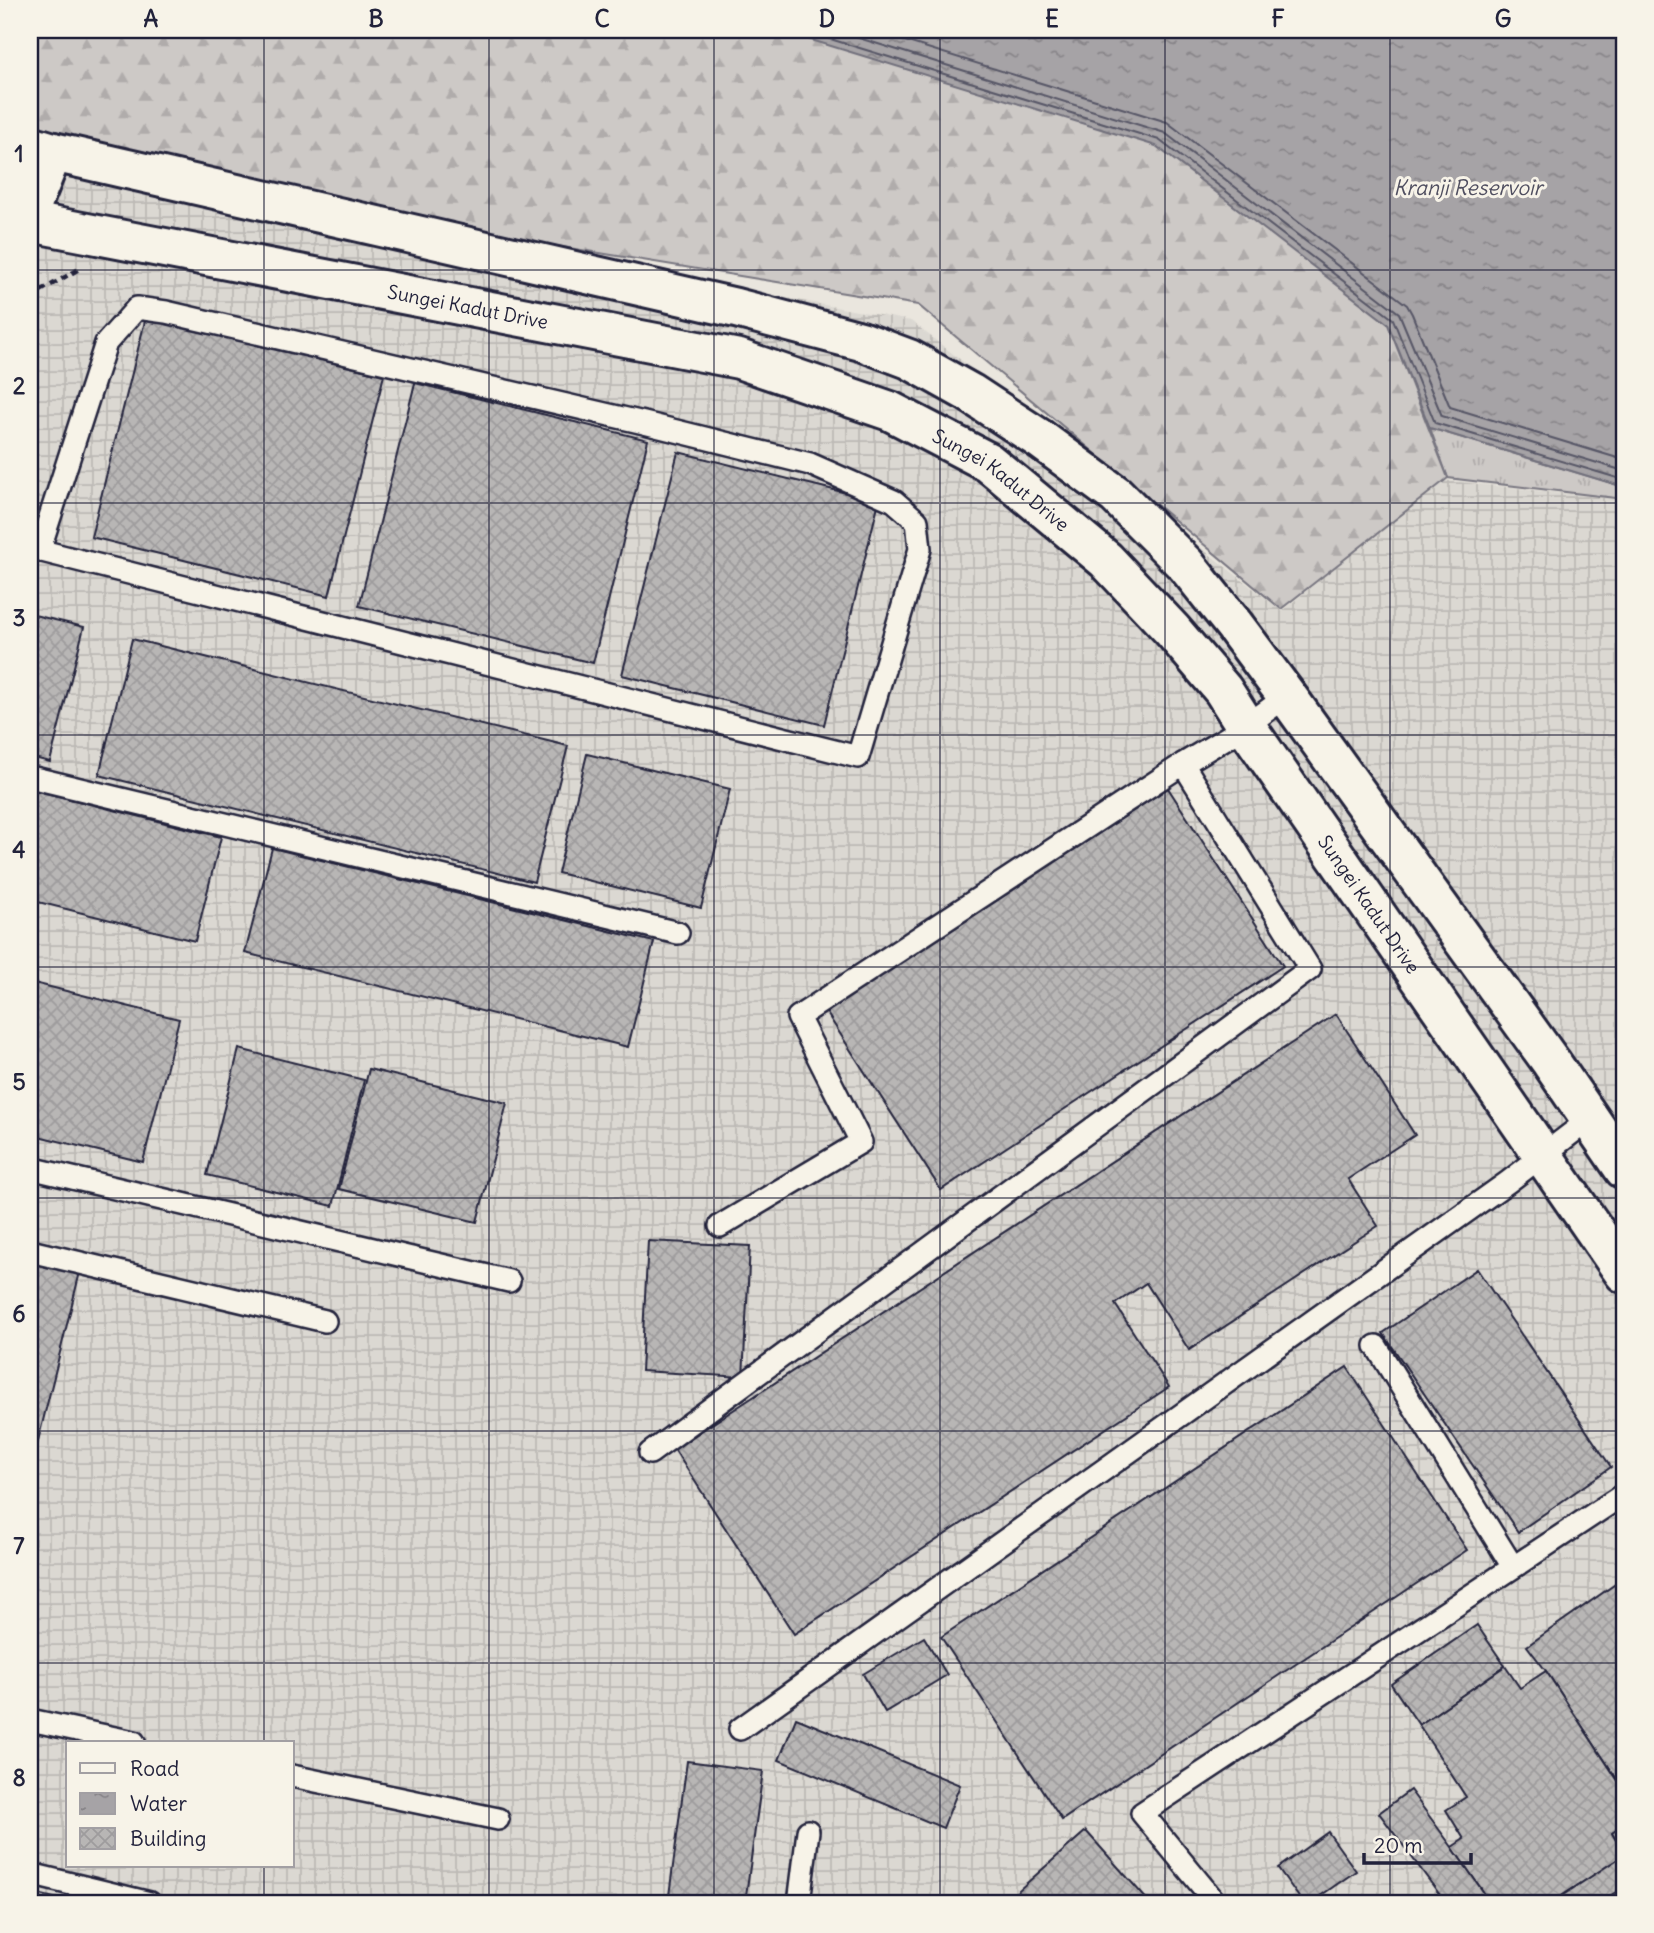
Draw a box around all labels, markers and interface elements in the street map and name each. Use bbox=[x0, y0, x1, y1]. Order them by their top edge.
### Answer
text: A bbox=[144, 4, 159, 33]
text: B bbox=[368, 4, 384, 33]
text: C bbox=[594, 4, 610, 33]
text: D bbox=[819, 4, 835, 33]
text: E bbox=[1045, 4, 1059, 33]
text: F bbox=[1271, 4, 1285, 33]
text: G bbox=[1495, 4, 1511, 33]
text: 1 bbox=[14, 139, 24, 168]
water label: Kranji Reservoir bbox=[1394, 174, 1545, 201]
street label: Sungei Kadut Drive bbox=[386, 279, 550, 334]
text: 2 bbox=[13, 371, 26, 400]
street label: Sungei Kadut Drive bbox=[929, 423, 1074, 537]
text: 3 bbox=[12, 603, 26, 632]
street label: Sungei Kadut Drive bbox=[1313, 830, 1425, 978]
text: 4 bbox=[12, 835, 26, 864]
text: 5 bbox=[12, 1067, 26, 1096]
text: 6 bbox=[12, 1299, 26, 1328]
text: 7 bbox=[13, 1531, 25, 1560]
legend bbox=[66, 1741, 294, 1867]
text: Road bbox=[130, 1755, 179, 1782]
text: 8 bbox=[12, 1763, 26, 1792]
text: Water bbox=[130, 1790, 188, 1817]
scale bar bbox=[1364, 1821, 1470, 1865]
text: Building bbox=[130, 1825, 206, 1852]
text: 20 m bbox=[1374, 1832, 1423, 1859]

